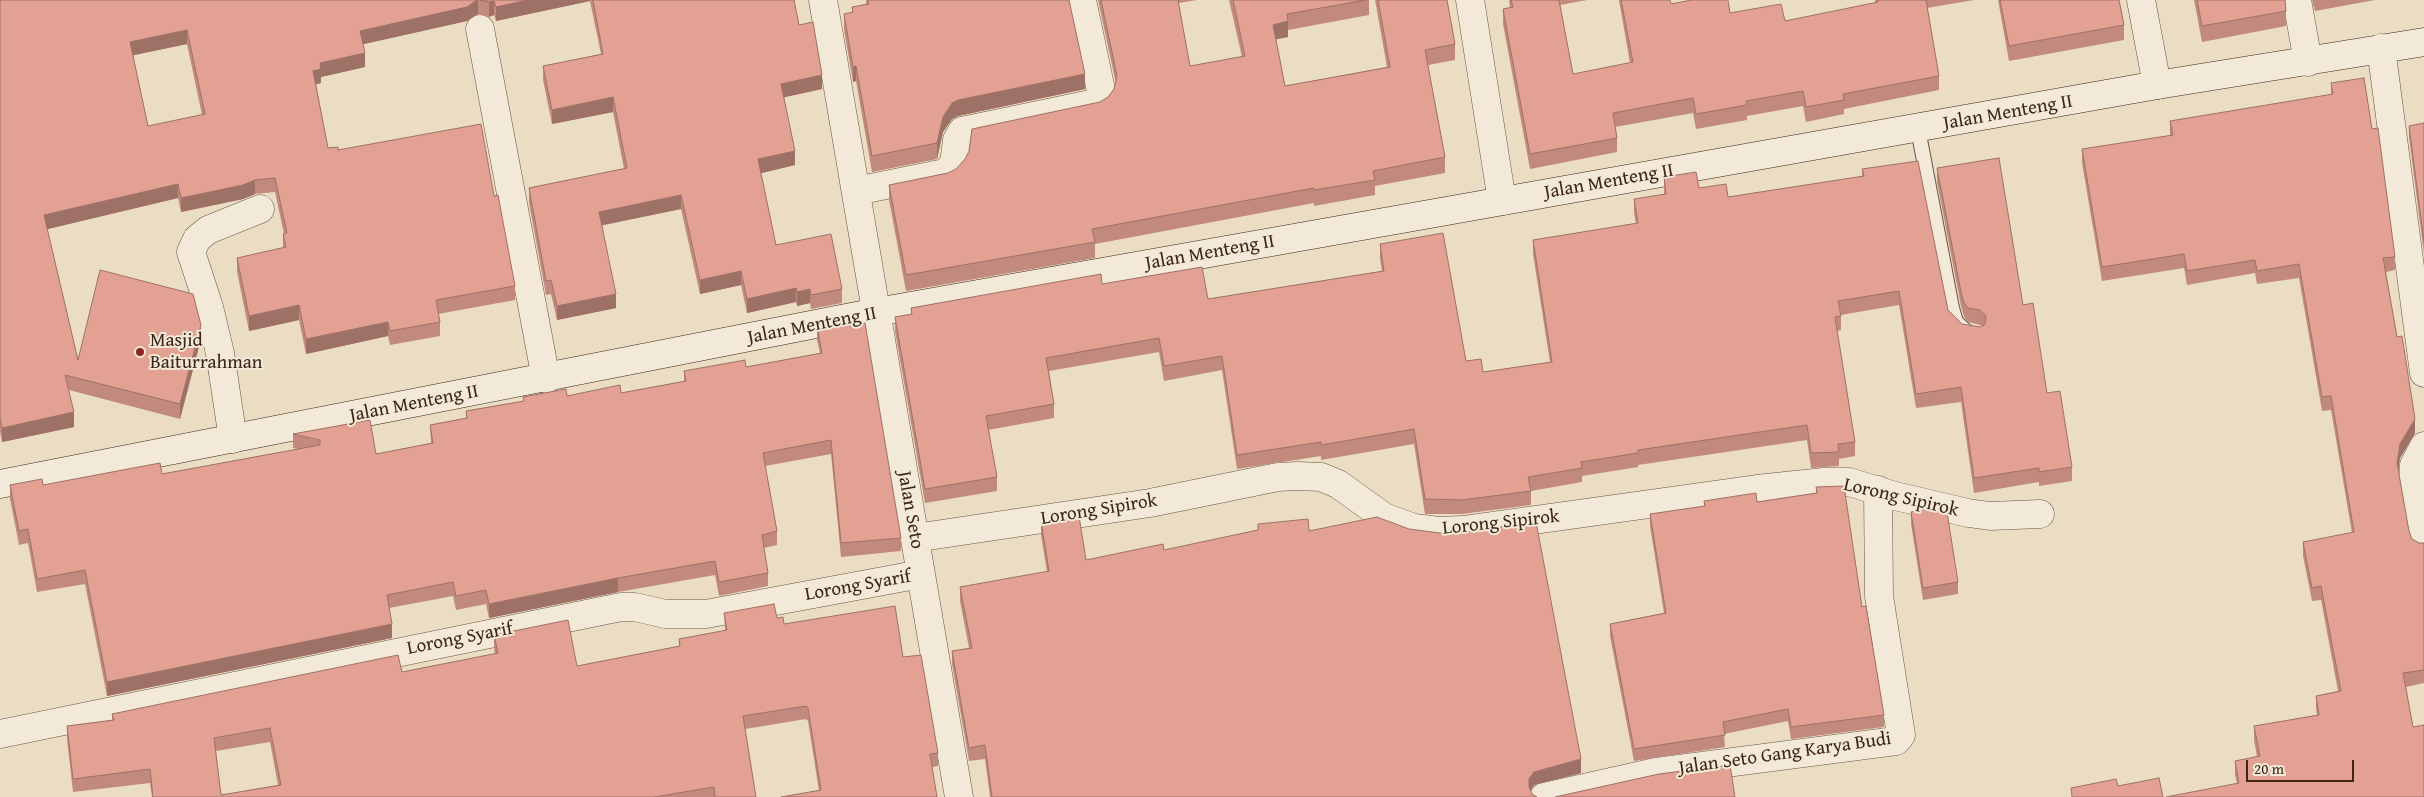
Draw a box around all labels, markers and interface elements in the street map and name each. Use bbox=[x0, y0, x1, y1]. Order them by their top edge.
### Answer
street label: Jalan Menteng II bbox=[1942, 90, 2074, 136]
street label: Jalan Menteng II bbox=[1543, 159, 1675, 205]
street label: Jalan Menteng II bbox=[1144, 230, 1276, 276]
street label: Jalan Menteng II bbox=[746, 302, 878, 350]
place label: Masjid Baiturrahman bbox=[150, 330, 262, 374]
marker: Masjid Baiturrahman bbox=[134, 346, 146, 358]
street label: Jalan Menteng II bbox=[348, 380, 480, 428]
street label: Jalan Seto bbox=[892, 469, 928, 551]
street label: Lorong Sipirok bbox=[1841, 474, 1961, 522]
street label: Lorong Sipirok bbox=[1039, 490, 1159, 530]
street label: Lorong Sipirok bbox=[1441, 506, 1561, 540]
street label: Lorong Syarif bbox=[803, 565, 913, 607]
street label: Lorong Syarif bbox=[405, 618, 515, 660]
street label: Jalan Seto Gang Karya Budi bbox=[1677, 728, 1893, 780]
scale bar bbox=[2249, 750, 2356, 782]
text: 20 m bbox=[2254, 758, 2284, 779]

